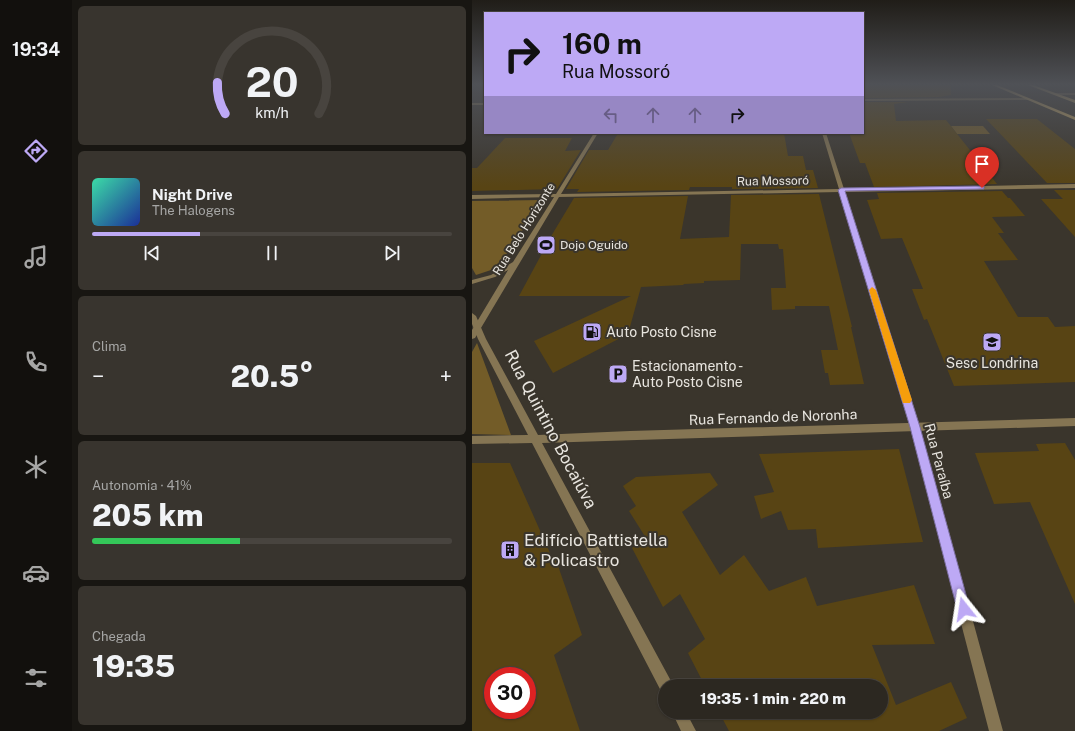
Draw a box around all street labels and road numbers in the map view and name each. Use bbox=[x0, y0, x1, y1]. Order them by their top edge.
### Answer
street label: Rua Mossoró bbox=[737, 173, 809, 189]
street label: Rua Belo Horizonte bbox=[490, 180, 558, 278]
street label: Rua Quintino Bocaiúva bbox=[501, 346, 601, 512]
street label: Rua Fernando de Noronha bbox=[689, 406, 857, 428]
street label: Rua Paraíba bbox=[921, 421, 957, 501]

